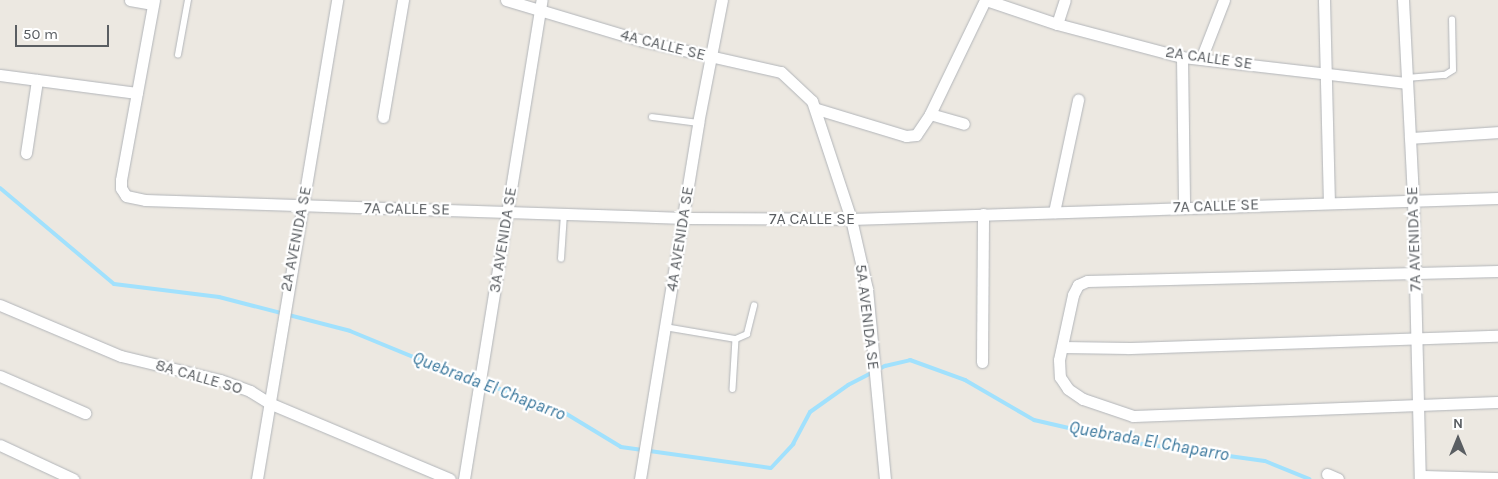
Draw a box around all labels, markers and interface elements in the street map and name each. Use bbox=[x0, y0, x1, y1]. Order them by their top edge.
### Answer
scale bar bbox=[18, 15, 111, 47]
text: 50 m bbox=[23, 25, 58, 43]
street label: 4A CALLE SE bbox=[618, 25, 708, 65]
street label: 2A CALLE SE bbox=[1164, 42, 1254, 74]
street label: 2A AVENIDA SE bbox=[276, 185, 316, 293]
street label: 4A AVENIDA SE bbox=[662, 185, 698, 293]
street label: 3A AVENIDA SE bbox=[485, 186, 521, 294]
street label: 7A AVENIDA SE bbox=[1403, 186, 1425, 292]
street label: 7A CALLE SE bbox=[1173, 195, 1259, 217]
street label: 7A CALLE SE bbox=[364, 199, 450, 219]
street label: 7A CALLE SE bbox=[769, 209, 855, 229]
street label: 5A AVENIDA SE bbox=[851, 263, 883, 371]
water label: Quebrada El Chaparro bbox=[409, 347, 569, 425]
street label: 8A CALLE SO bbox=[153, 355, 245, 399]
north arrow bbox=[1433, 414, 1483, 464]
text: N bbox=[1453, 415, 1463, 432]
water label: Quebrada El Chaparro bbox=[1067, 416, 1231, 466]

